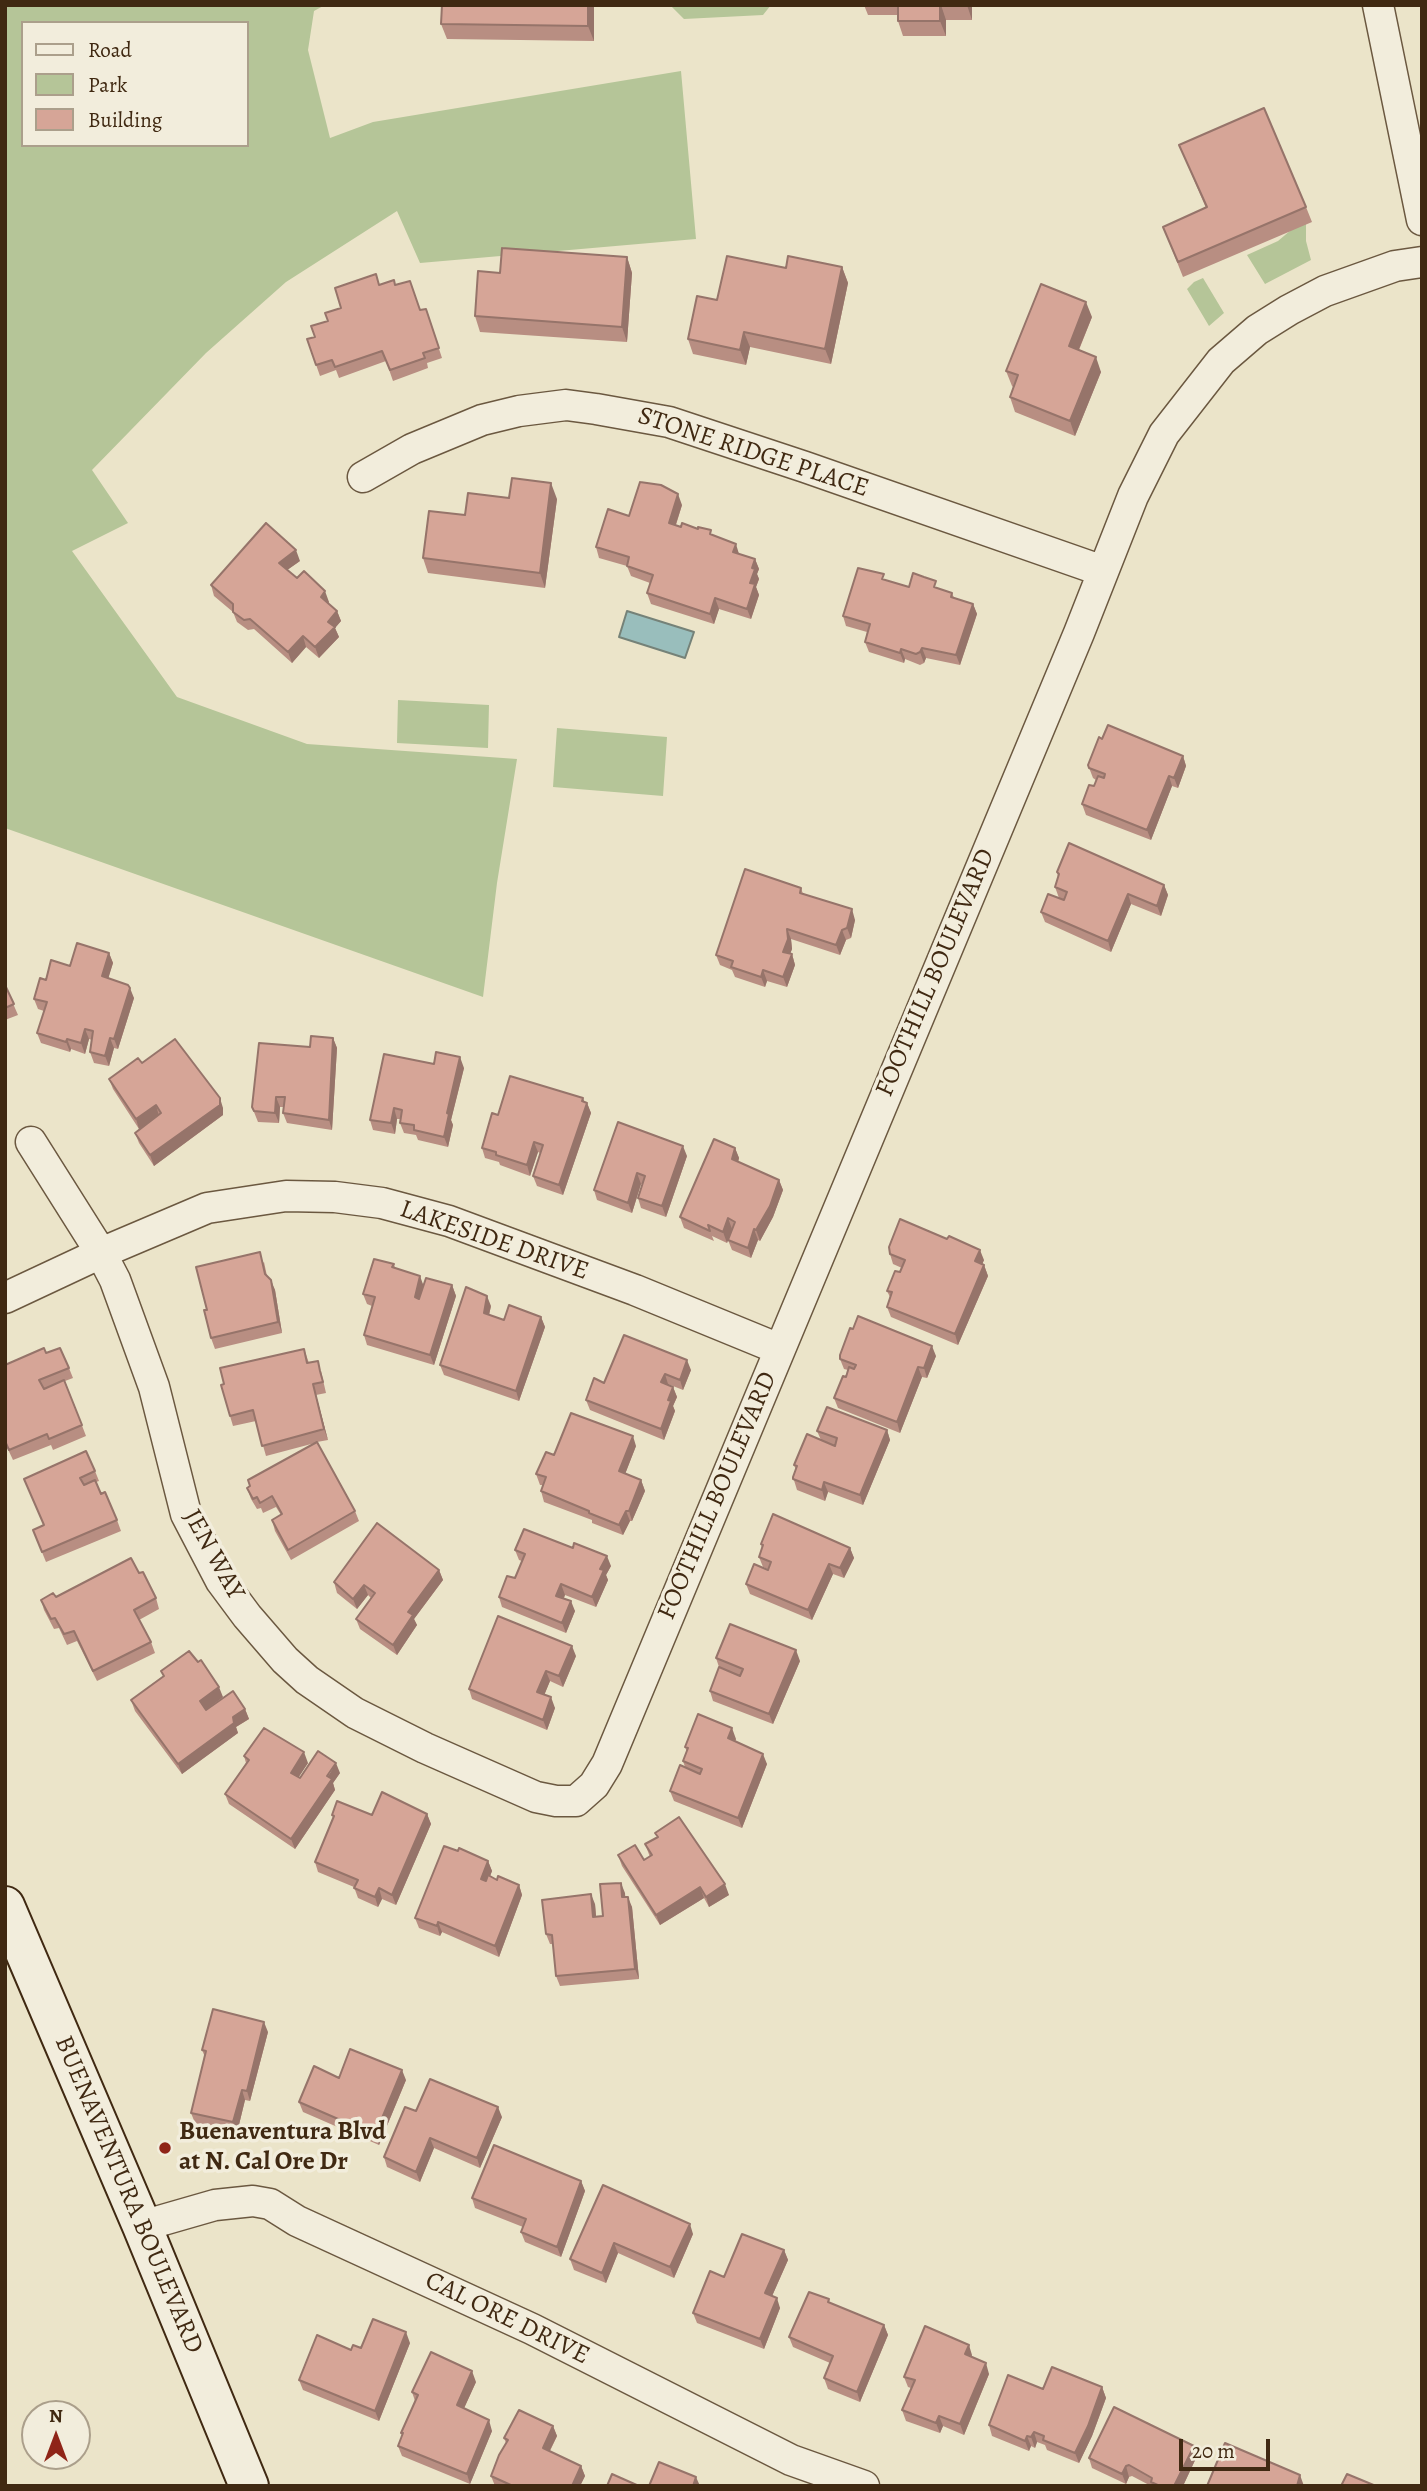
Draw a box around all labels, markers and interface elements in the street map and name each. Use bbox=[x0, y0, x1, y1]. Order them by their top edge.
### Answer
legend bbox=[21, 21, 248, 147]
text: Road bbox=[88, 36, 132, 64]
text: Park bbox=[88, 71, 127, 99]
text: Building bbox=[88, 106, 162, 134]
street label: STONE RIDGE PLACE bbox=[634, 401, 872, 505]
street label: FOOTHILL BOULEVARD bbox=[870, 844, 1002, 1102]
street label: LAKESIDE DRIVE bbox=[396, 1194, 592, 1288]
street label: FOOTHILL BOULEVARD bbox=[652, 1367, 784, 1625]
street label: JEN WAY bbox=[175, 1504, 251, 1606]
street label: BUENAVENTURA BOULEVARD bbox=[47, 2031, 209, 2359]
place label: Buenaventura Blvd at N. Cal Ore Dr bbox=[179, 2117, 386, 2178]
marker: Buenaventura Blvd at N. Cal Ore Dr bbox=[157, 2140, 173, 2156]
street label: CAL ORE DRIVE bbox=[420, 2266, 594, 2372]
north arrow bbox=[21, 2400, 91, 2470]
text: N bbox=[49, 2403, 63, 2429]
scale bar bbox=[1182, 2424, 1273, 2468]
text: 20 m bbox=[1192, 2437, 1235, 2465]

